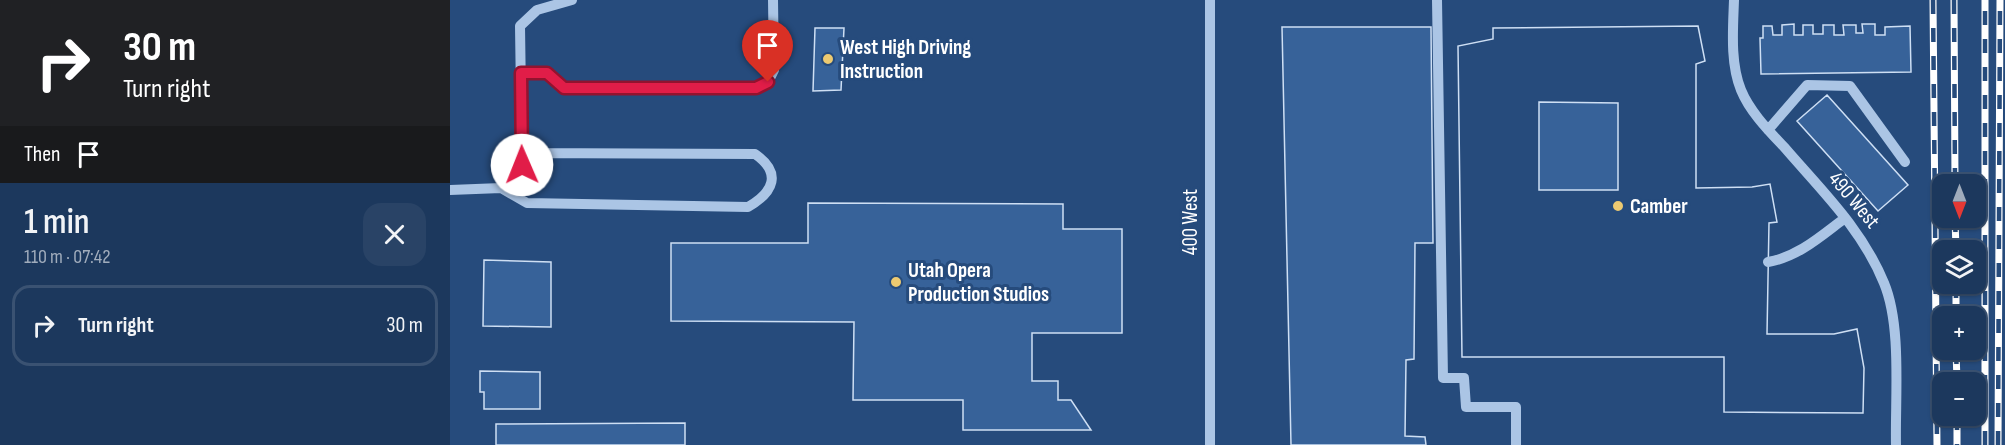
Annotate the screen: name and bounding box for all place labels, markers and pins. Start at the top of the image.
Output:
pin [742,20,793,82]
place label: West High Driving Instruction [840,35,971,84]
marker: West High Driving Instruction [821,52,835,66]
place label: Camber [1630,194,1688,219]
marker: Camber [1611,199,1625,213]
place label: Utah Opera Production Studios [908,258,1049,307]
marker: Utah Opera Production Studios [889,275,903,289]

